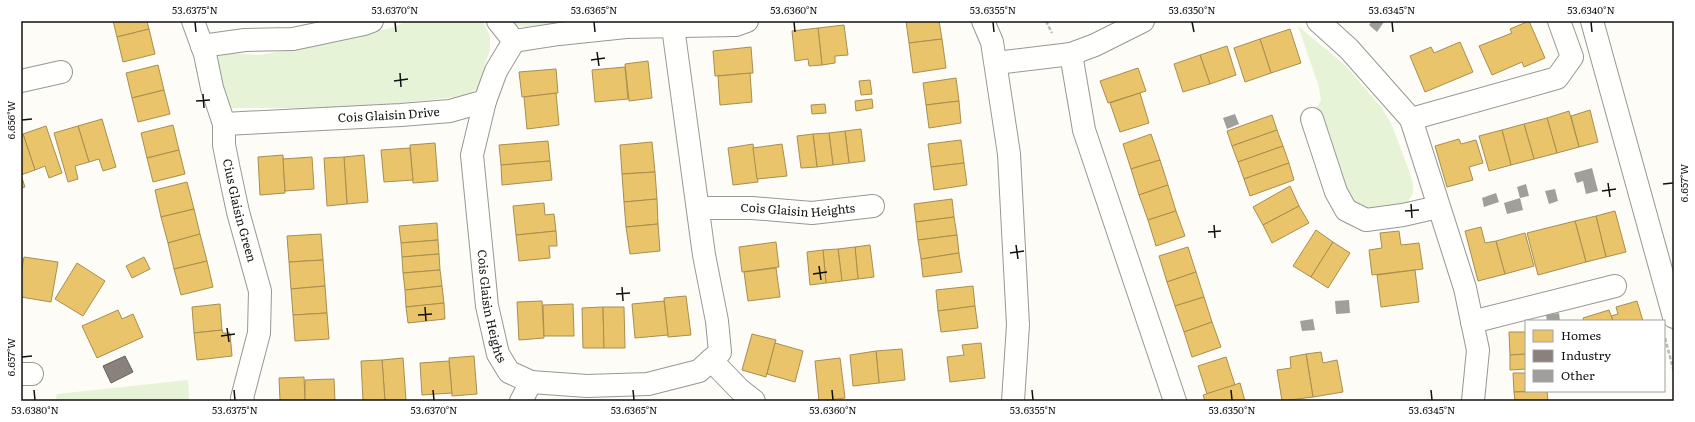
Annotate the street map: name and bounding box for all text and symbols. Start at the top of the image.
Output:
text: 53.6375°N [172,2,218,17]
text: 53.6370°N [372,2,418,17]
text: 53.6365°N [571,2,617,17]
text: 53.6360°N [770,2,818,17]
text: 53.6355°N [970,2,1016,17]
text: 53.6350°N [1168,2,1216,17]
text: 53.6345°N [1369,2,1415,17]
text: 53.6340°N [1567,2,1615,17]
text: 6.656°W [3,101,18,139]
street label: Cois Glaisin Drive [337,102,440,126]
street label: Cius Glaisin Green [219,157,262,264]
text: 6.657°W [1676,164,1691,202]
street label: Cois Glaisin Heights [741,198,856,221]
street label: Cois Glaisin Heights [473,249,512,366]
legend [1525,320,1665,392]
text: Homes [1561,326,1601,344]
text: 6.657°W [3,338,18,376]
text: Industry [1561,346,1611,364]
text: Other [1561,366,1595,384]
text: 53.6380°N [11,402,59,417]
text: 53.6375°N [212,402,258,417]
text: 53.6370°N [411,402,457,417]
text: 53.6365°N [611,402,657,417]
text: 53.6360°N [809,402,857,417]
text: 53.6355°N [1010,402,1056,417]
text: 53.6350°N [1208,402,1256,417]
text: 53.6345°N [1409,402,1455,417]

